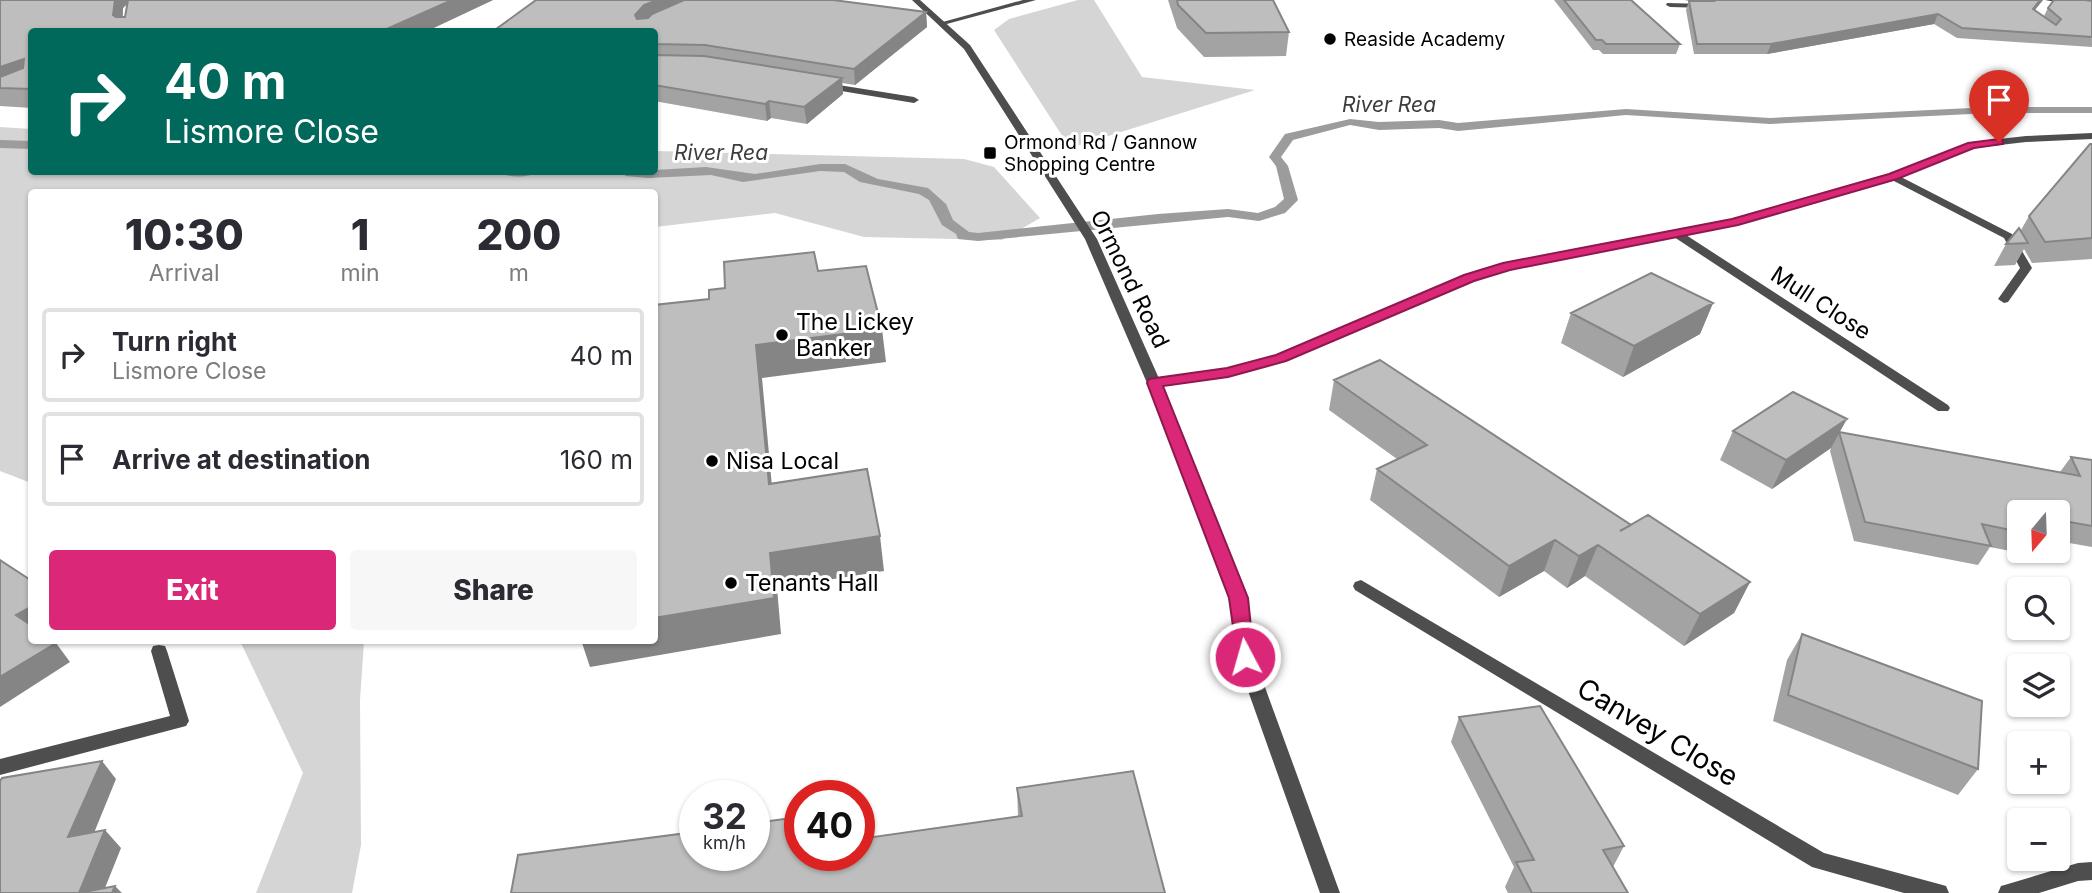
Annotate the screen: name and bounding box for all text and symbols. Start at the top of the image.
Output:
place label: Reaside Academy [1344,28,1505,51]
marker: Reaside Academy [1322,31,1338,47]
text: 40 m [164,52,287,111]
icon: right [49,56,140,147]
pin [1969,70,2029,142]
icon: arrive [1980,81,2018,119]
water label: River Rea [1342,92,1436,117]
text: Lismore Close [164,112,379,151]
place label: Ormond Rd / Gannow Shopping Centre [1004,131,1197,176]
water label: River Rea [674,140,768,165]
marker: Ormond Rd / Gannow Shopping Centre [982,145,998,161]
street label: Ormond Road [1085,205,1175,353]
text: 10:30 [125,209,244,260]
text: 1 [351,209,369,260]
text: 200 [476,209,561,260]
text: Arrival [149,259,220,287]
text: min [340,259,380,287]
text: m [509,259,529,287]
street label: Mull Close [1766,260,1876,346]
place label: The Lickey Banker [796,308,914,362]
text: Turn right [112,326,237,357]
marker: The Lickey Banker [774,327,790,343]
icon: right [53,336,91,374]
text: 40 m [570,340,633,371]
text: Lismore Close [112,357,267,385]
icon: arrive [53,440,91,478]
text: Arrive at destination [112,444,371,475]
text: 160 m [560,444,633,475]
place label: Nisa Local [726,447,839,475]
marker: Nisa Local [704,453,720,469]
north arrow [2007,500,2070,564]
map controls [2007,500,2070,871]
button: Exit [49,550,336,630]
button: Share [350,550,637,630]
place label: Tenants Hall [745,569,879,597]
marker: Tenants Hall [723,575,739,591]
button: search [2007,577,2070,640]
position arrow [1208,620,1282,694]
button: layers [2007,654,2070,717]
street label: Canvey Close [1571,671,1745,793]
button: + [2007,731,2070,794]
speed limit sign: 40 [784,780,875,871]
text: 32 [702,795,747,837]
button: − [2007,808,2070,871]
text: km/h [703,832,746,853]

